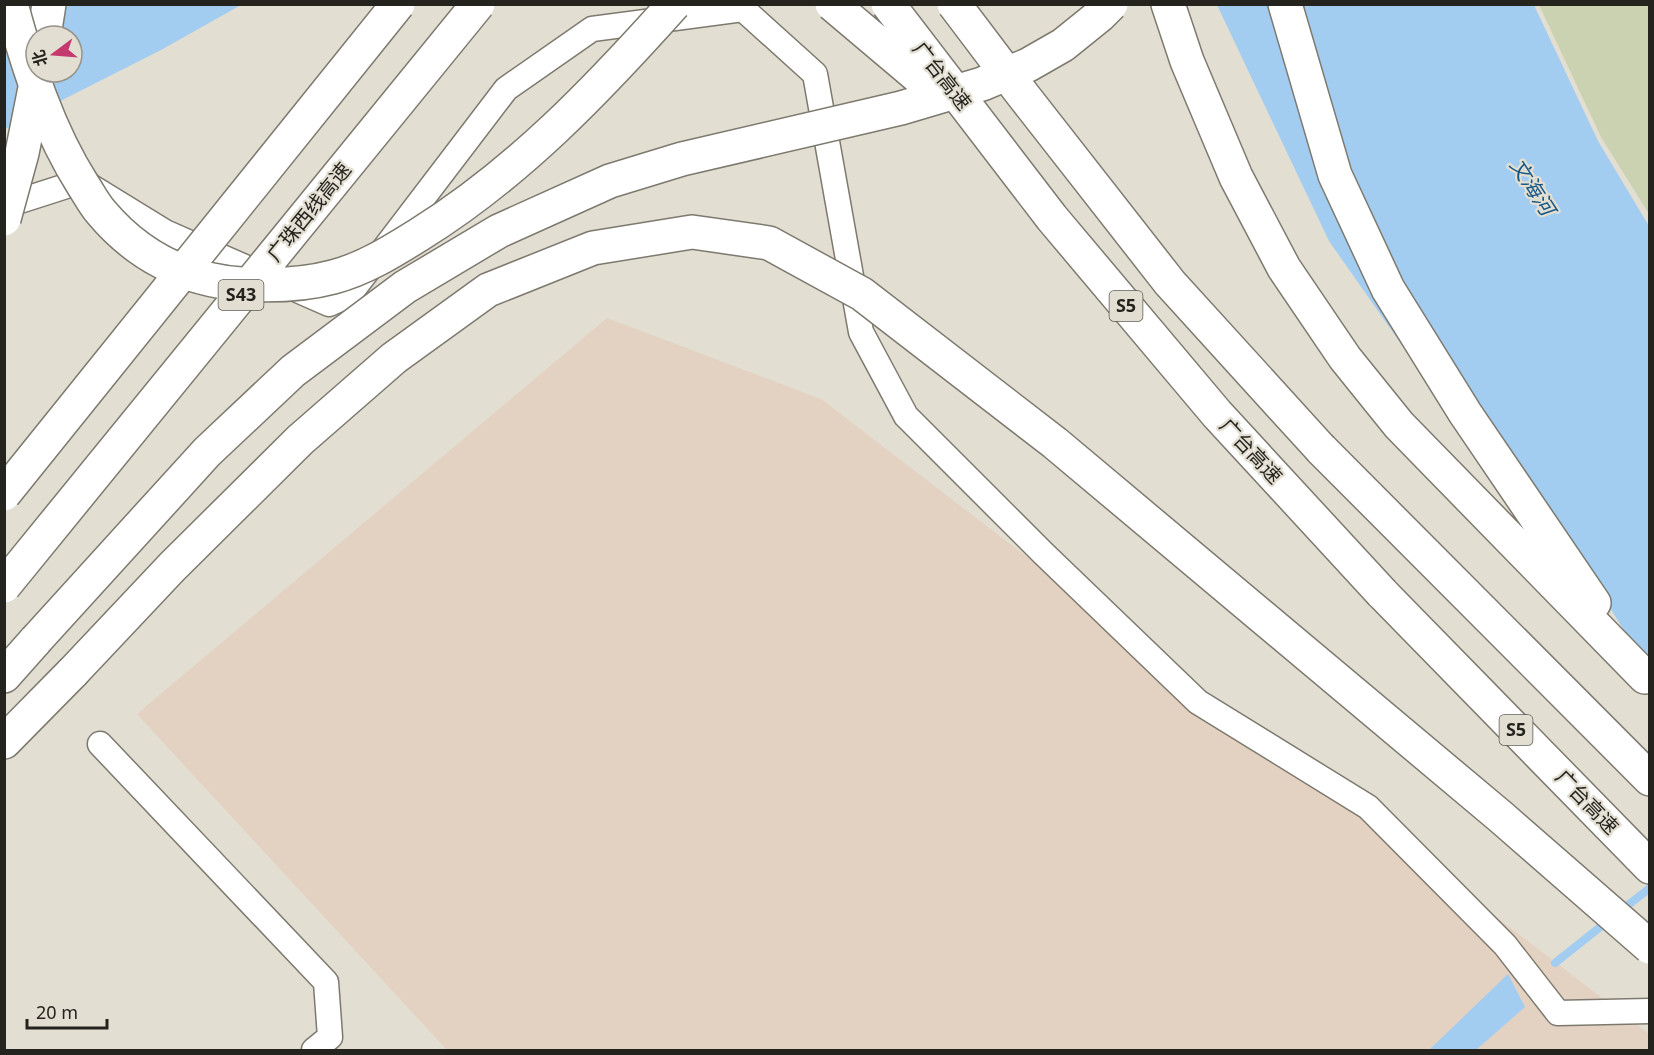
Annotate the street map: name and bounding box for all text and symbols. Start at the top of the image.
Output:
north arrow [24,24,84,84]
street label: 广台高速 [907,36,978,116]
text: 北 [27,47,52,69]
water label: 文海河 [1504,152,1564,224]
street label: 广珠西线高速 [260,157,357,267]
road number: S43 [218,280,264,310]
road number: S5 [1110,291,1142,321]
street label: 广台高速 [1214,412,1289,489]
road number: S5 [1500,715,1532,745]
street label: 广台高速 [1550,764,1625,840]
scale bar [27,992,106,1030]
text: 20 m [36,1000,78,1024]

